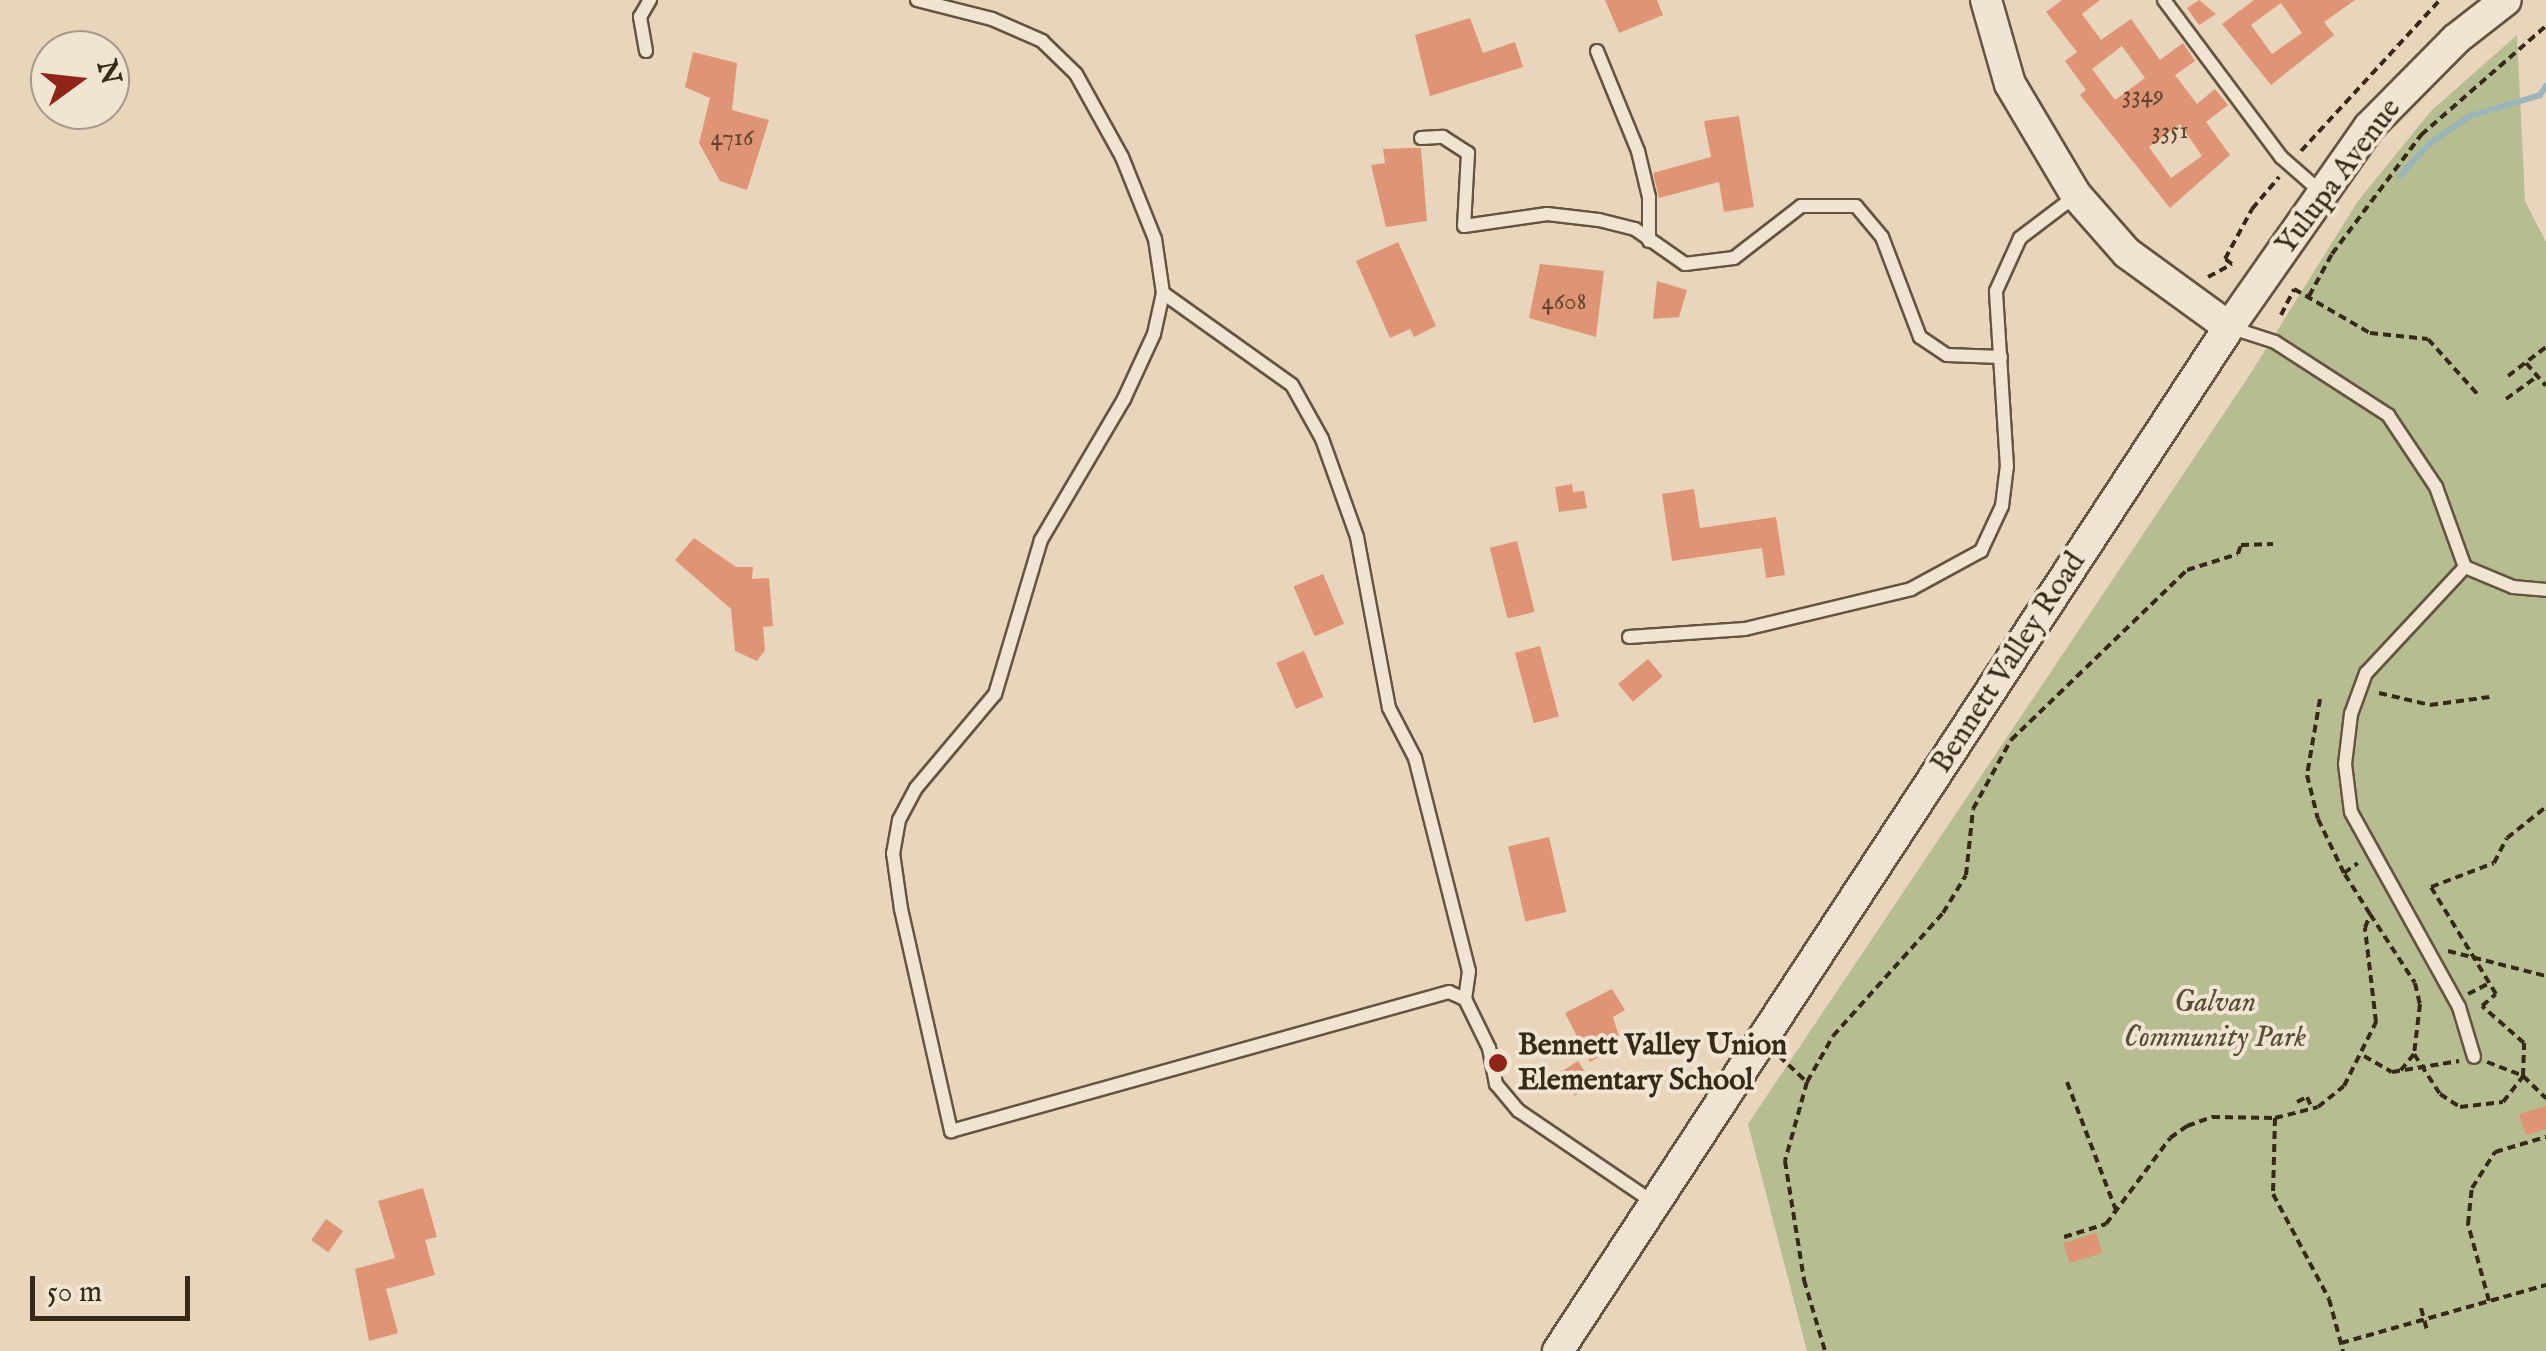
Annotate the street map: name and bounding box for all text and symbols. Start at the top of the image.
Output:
north arrow [30,30,130,130]
text: N [87,56,128,89]
house number: 3349 [2122,80,2164,110]
street label: Yulupa Avenue [2269,92,2409,262]
house number: 3351 [2151,116,2189,146]
house number: 4716 [710,123,754,153]
house number: 4608 [1542,287,1586,317]
street label: Bennett Valley Road [1924,546,2094,780]
park label: Galvan Community Park [2124,985,2306,1056]
place label: Bennett Valley Union Elementary School [1518,1028,1787,1098]
marker: Bennett Valley Union Elementary School [1487,1052,1509,1074]
scale bar [35,1256,195,1318]
text: 50 m [47,1274,102,1312]

